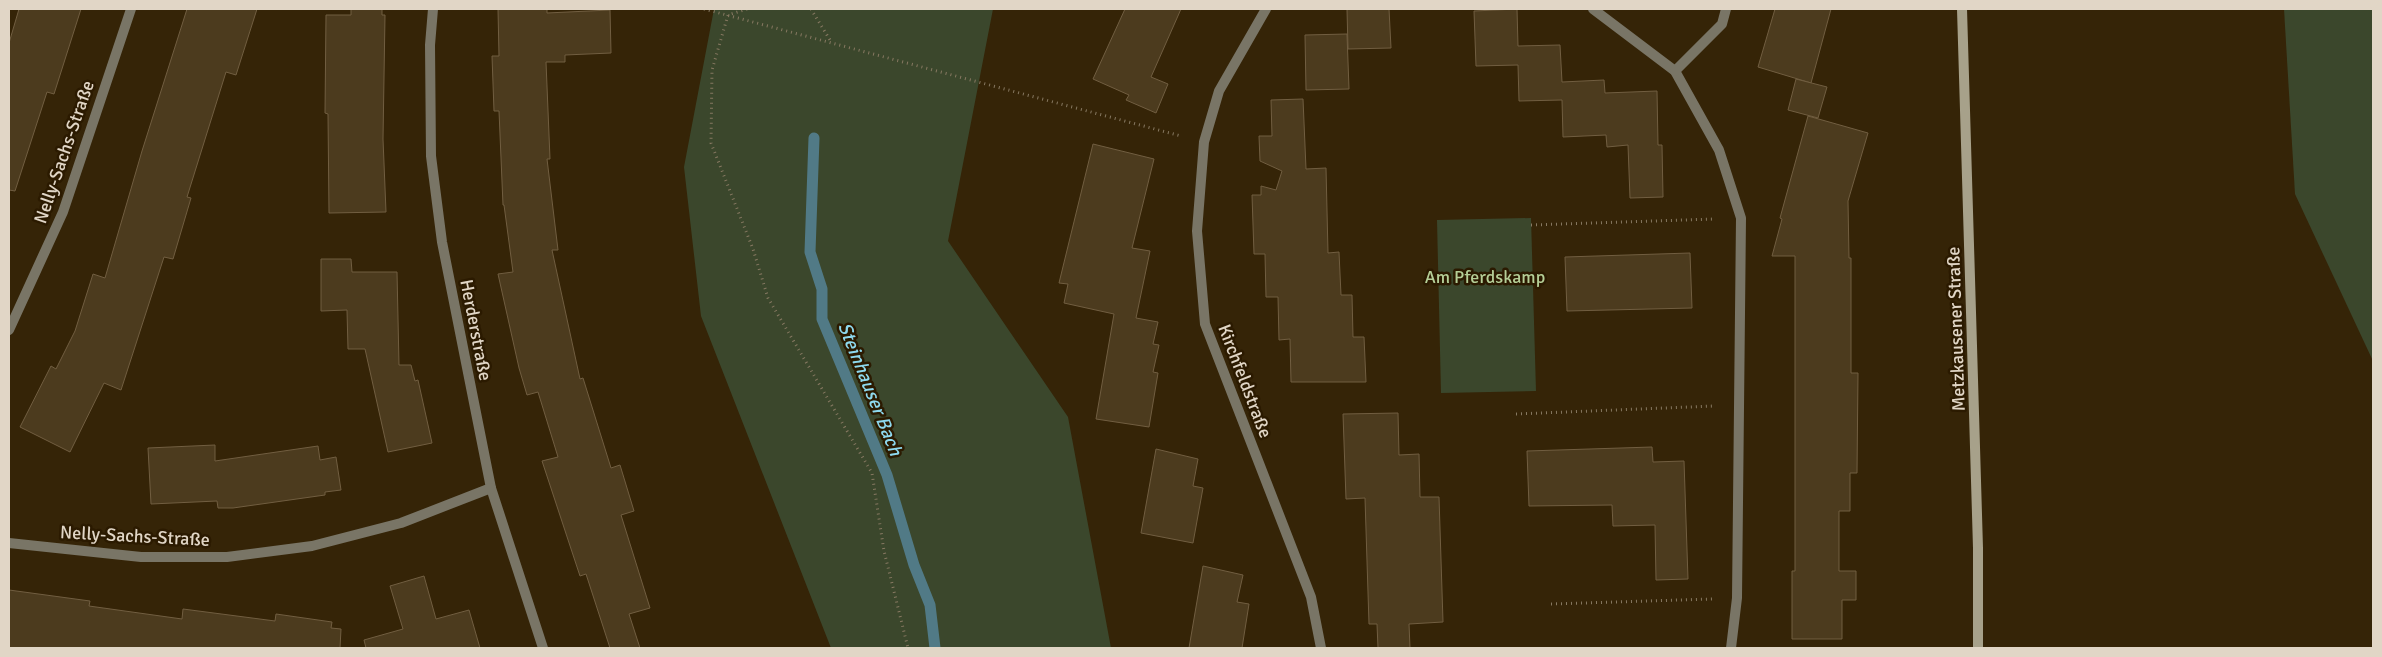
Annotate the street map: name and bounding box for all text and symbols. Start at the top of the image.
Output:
street label: Nelly-Sachs-Straße [29,78,99,226]
street label: Metzkausener Straße [1942,246,1970,412]
park label: Am Pferdskamp [1425,266,1545,288]
street label: Herderstraße [455,277,497,383]
water label: Steinhauser Bach [832,319,908,460]
street label: Kirchfeldstraße [1213,321,1277,441]
street label: Nelly-Sachs-Straße [60,521,210,551]

